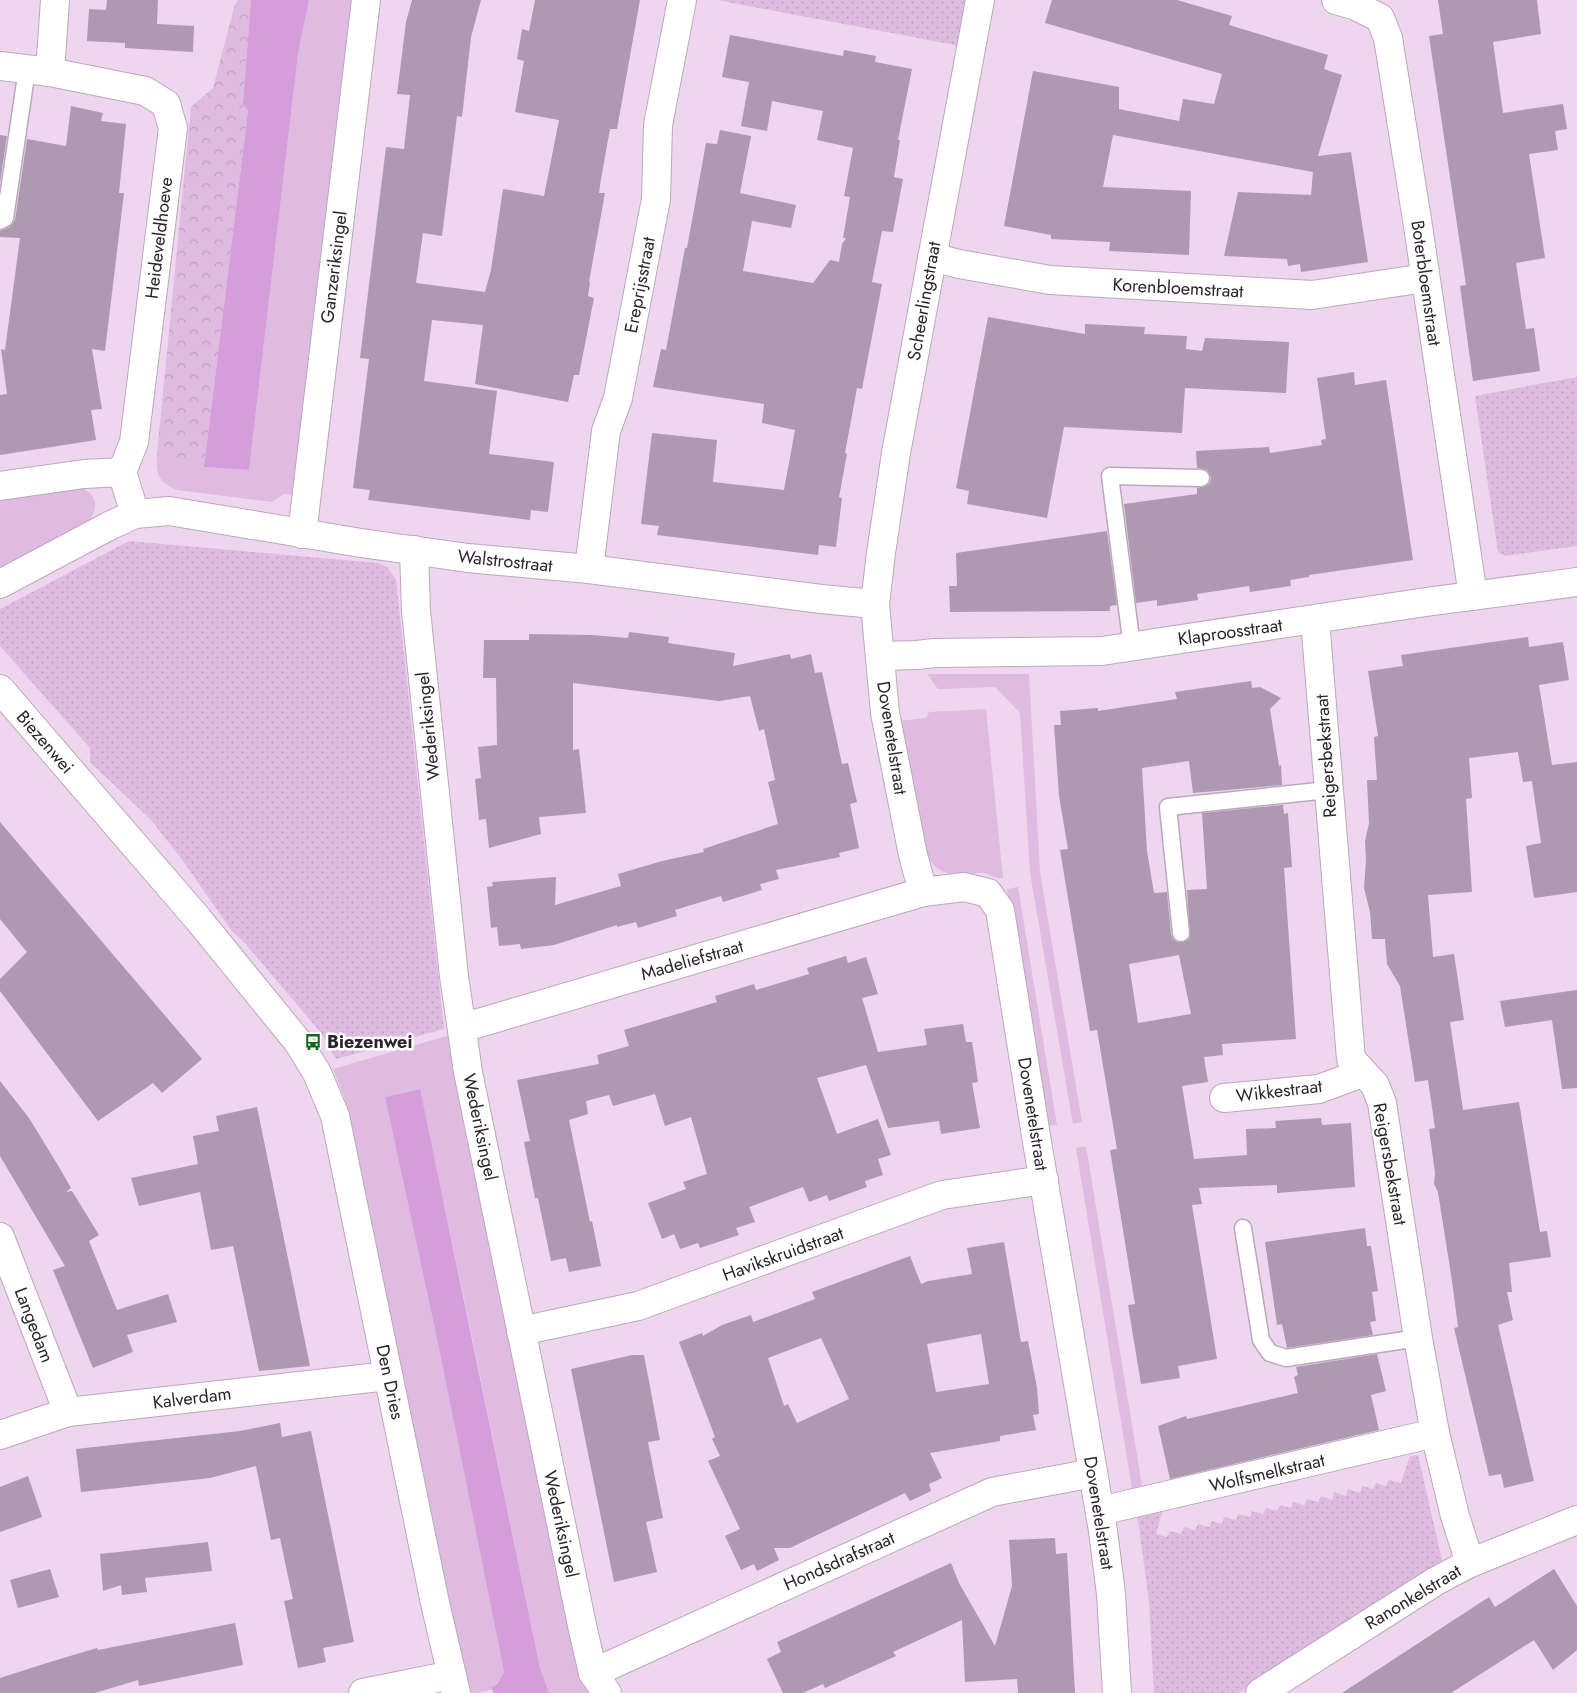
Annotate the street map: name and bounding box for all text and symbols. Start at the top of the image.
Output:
street label: Heideveldhoeve [139,176,179,300]
street label: Ganzeriksingel [314,209,354,325]
street label: Boterbloemstraat [1404,219,1448,348]
street label: Ereprijsstraat [618,234,662,335]
street label: Scheerlingstraat [901,239,947,363]
street label: Korenbloemstraat [1112,272,1245,304]
street label: Walstrostraat [456,543,555,579]
street label: Klaproosstraat [1176,612,1285,652]
street label: Wederiksingel [409,670,447,782]
street label: Dovenetelstraat [870,679,914,797]
street label: Reigersbekstraat [1309,693,1343,819]
street label: Biezenwei [10,705,80,779]
street label: Madeliefstraat [638,933,747,987]
place label: Biezenwei [327,1029,412,1055]
bus stop icon: Biezenwei [303,1032,323,1052]
street label: Dovenetelstraat [1011,1055,1055,1173]
street label: Wederiksingel [456,1071,504,1183]
street label: Wikkestraat [1234,1073,1324,1109]
street label: Reigersbekstraat [1366,1101,1414,1228]
street label: Havikskruidstraat [719,1220,848,1288]
street label: Langedam [8,1284,60,1366]
street label: Den Dries [369,1342,411,1422]
street label: Kalverdam [151,1380,233,1416]
street label: Wolfsmelkstraat [1207,1447,1328,1499]
street label: Dovenetelstraat [1077,1454,1121,1572]
street label: Wederiksingel [537,1468,585,1580]
street label: Hondsdrafstraat [779,1525,899,1597]
street label: Ranonkelstraat [1360,1558,1467,1636]

